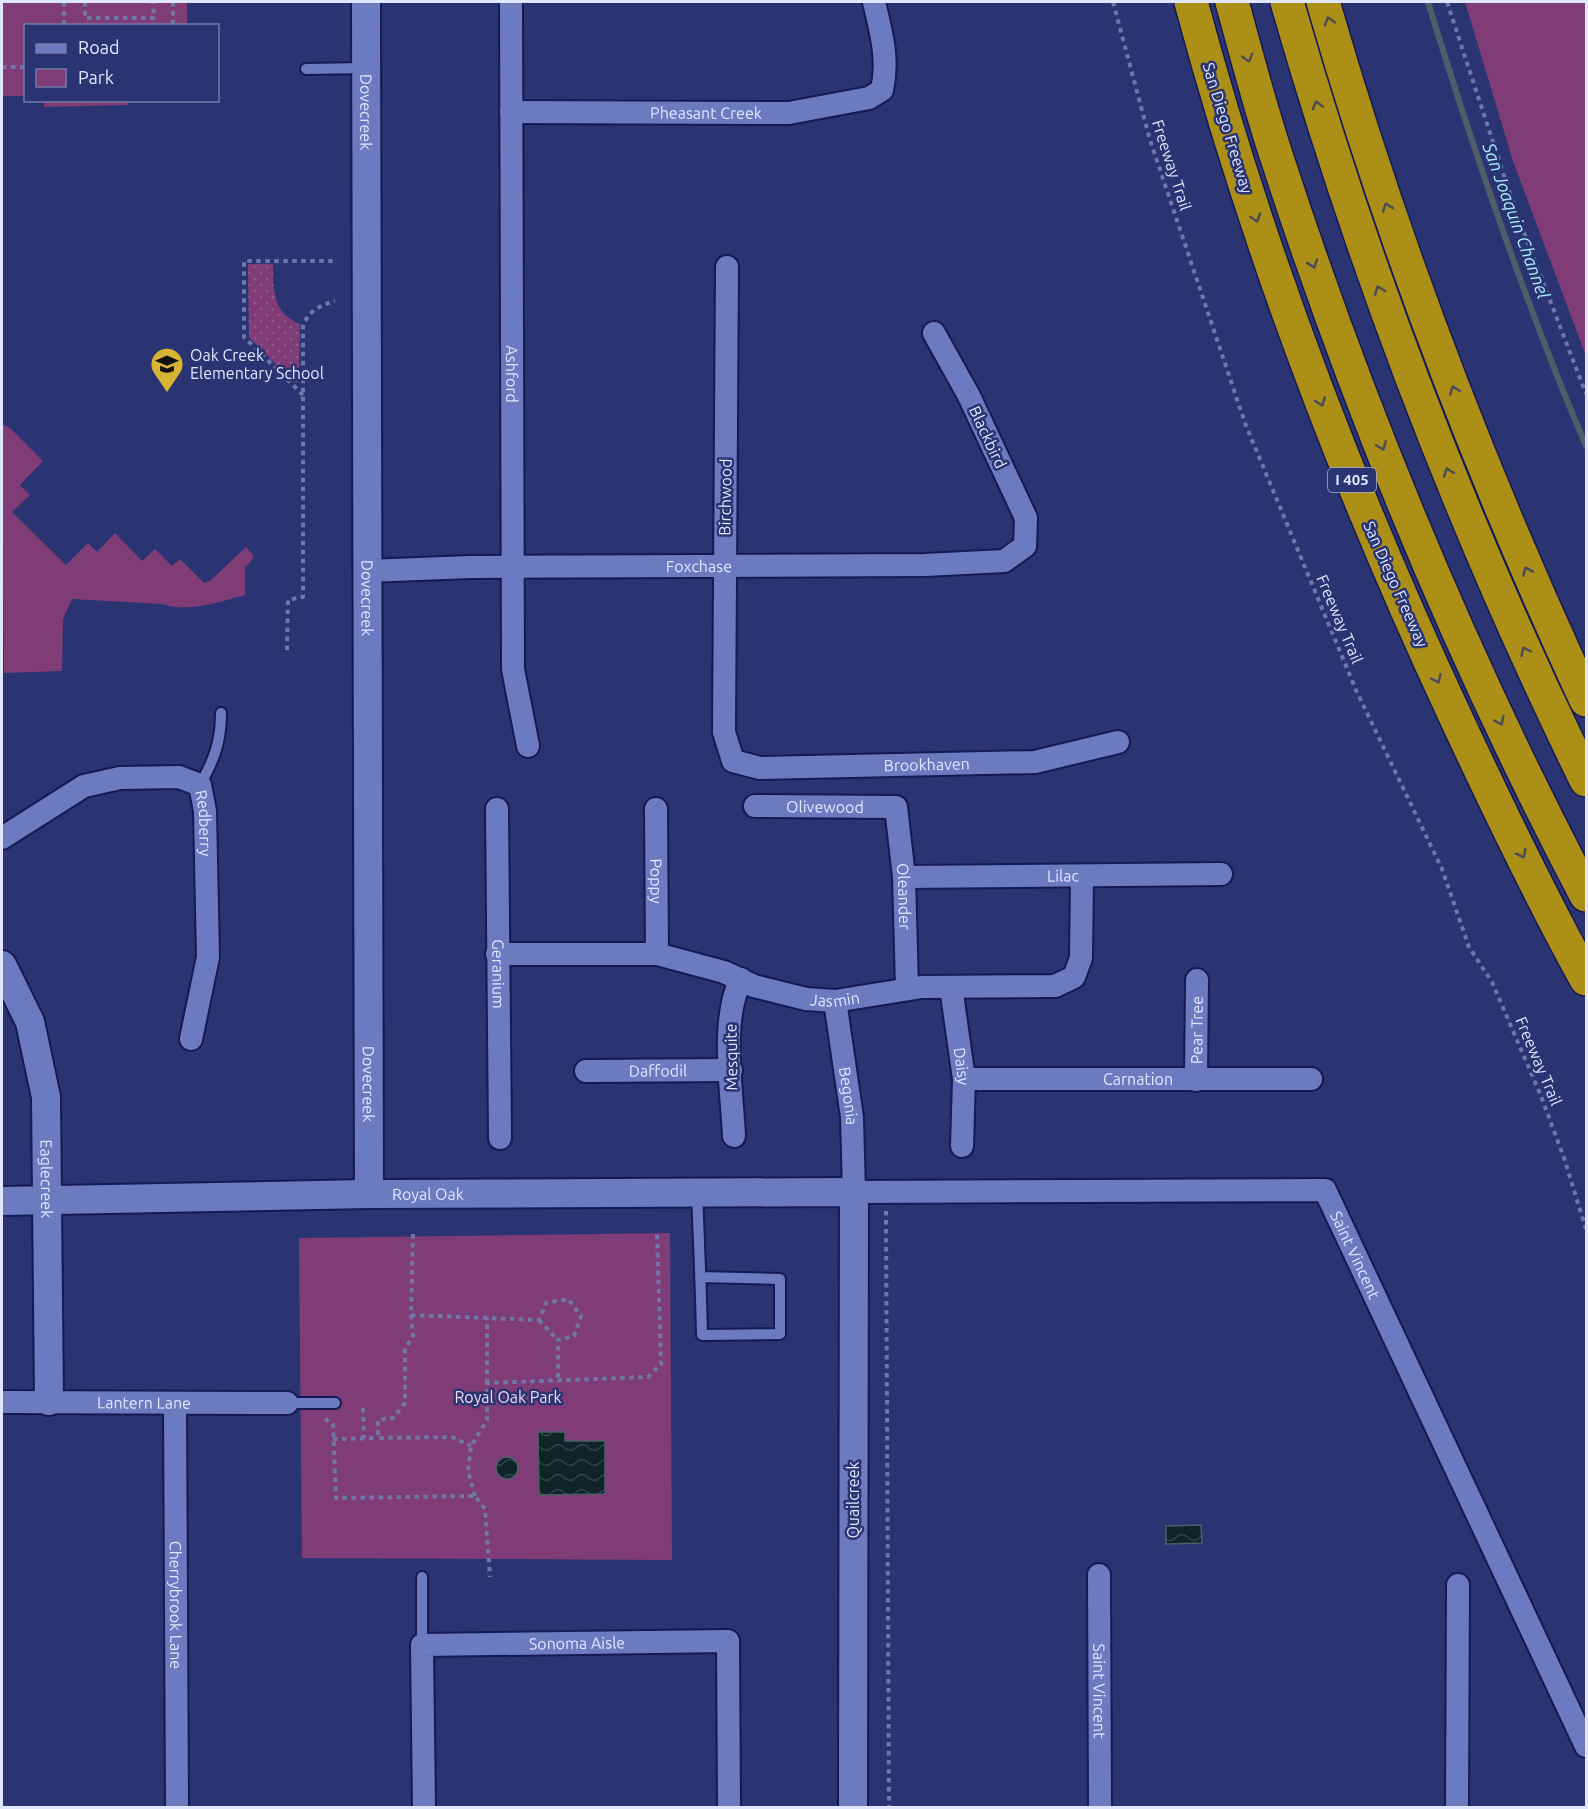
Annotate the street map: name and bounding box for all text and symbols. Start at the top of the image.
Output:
one-way arrow [1324,16,1336,26]
legend [24,24,219,102]
text: Road [78,37,120,57]
one-way arrow [1241,52,1253,63]
street label: San Diego Freeway [1200,60,1257,196]
text: Park [78,67,114,87]
street label: Dovecreek [357,74,375,150]
one-way arrow [1311,100,1324,110]
street label: Pheasant Creek [650,104,762,122]
street label: Freeway Trail [1149,117,1195,213]
water label: San Joaquin Channel [1479,139,1554,301]
one-way arrow [1381,202,1394,213]
one-way arrow [1249,212,1261,223]
one-way arrow [1305,258,1318,269]
one-way arrow [1373,285,1386,296]
street label: Ashford [503,345,521,403]
school or university icon: Oak Creek Elementary School [149,346,185,393]
place label: Oak Creek Elementary School [190,346,324,382]
one-way arrow [1448,385,1461,396]
one-way arrow [1314,396,1326,407]
street label: Blackbird [966,403,1010,471]
one-way arrow [1375,440,1387,451]
street label: Birchwood [715,458,735,536]
one-way arrow [1443,467,1455,478]
road number: I 405 [1328,468,1376,492]
street label: San Diego Freeway [1360,518,1432,650]
street label: Foxchase [666,557,732,575]
street label: Dovecreek [358,560,377,636]
one-way arrow [1522,566,1534,577]
street label: Freeway Trail [1313,572,1367,666]
one-way arrow [1520,647,1532,658]
one-way arrow [1430,672,1442,683]
one-way arrow [1493,715,1505,726]
street label: Brookhaven [883,754,970,774]
street label: Redberry [192,788,215,857]
street label: Olivewood [786,797,864,816]
one-way arrow [1514,848,1526,859]
street label: Poppy [647,858,666,904]
street label: Oleander [893,862,914,930]
street label: Lilac [1047,866,1080,885]
street label: Geranium [489,939,508,1009]
street label: Jasmin [809,988,861,1010]
street label: Pear Tree [1187,996,1206,1064]
street label: Freeway Trail [1512,1014,1566,1108]
street label: Mesquite [721,1023,741,1091]
street label: Dovecreek [360,1046,378,1122]
street label: Daisy [951,1046,973,1086]
street label: Daffodil [629,1061,687,1080]
street label: Begonia [836,1066,861,1125]
street label: Carnation [1103,1070,1173,1088]
street label: Eaglecreek [37,1139,56,1218]
street label: Royal Oak [392,1185,464,1203]
street label: Saint Vincent [1327,1208,1384,1302]
park label: Royal Oak Park [454,1388,562,1406]
street label: Lantern Lane [97,1393,191,1412]
street label: Quailcreek [844,1461,862,1539]
street label: Cherrybrook Lane [167,1541,185,1669]
street label: Sonoma Aisle [529,1633,625,1653]
street label: Saint Vincent [1090,1643,1109,1739]

